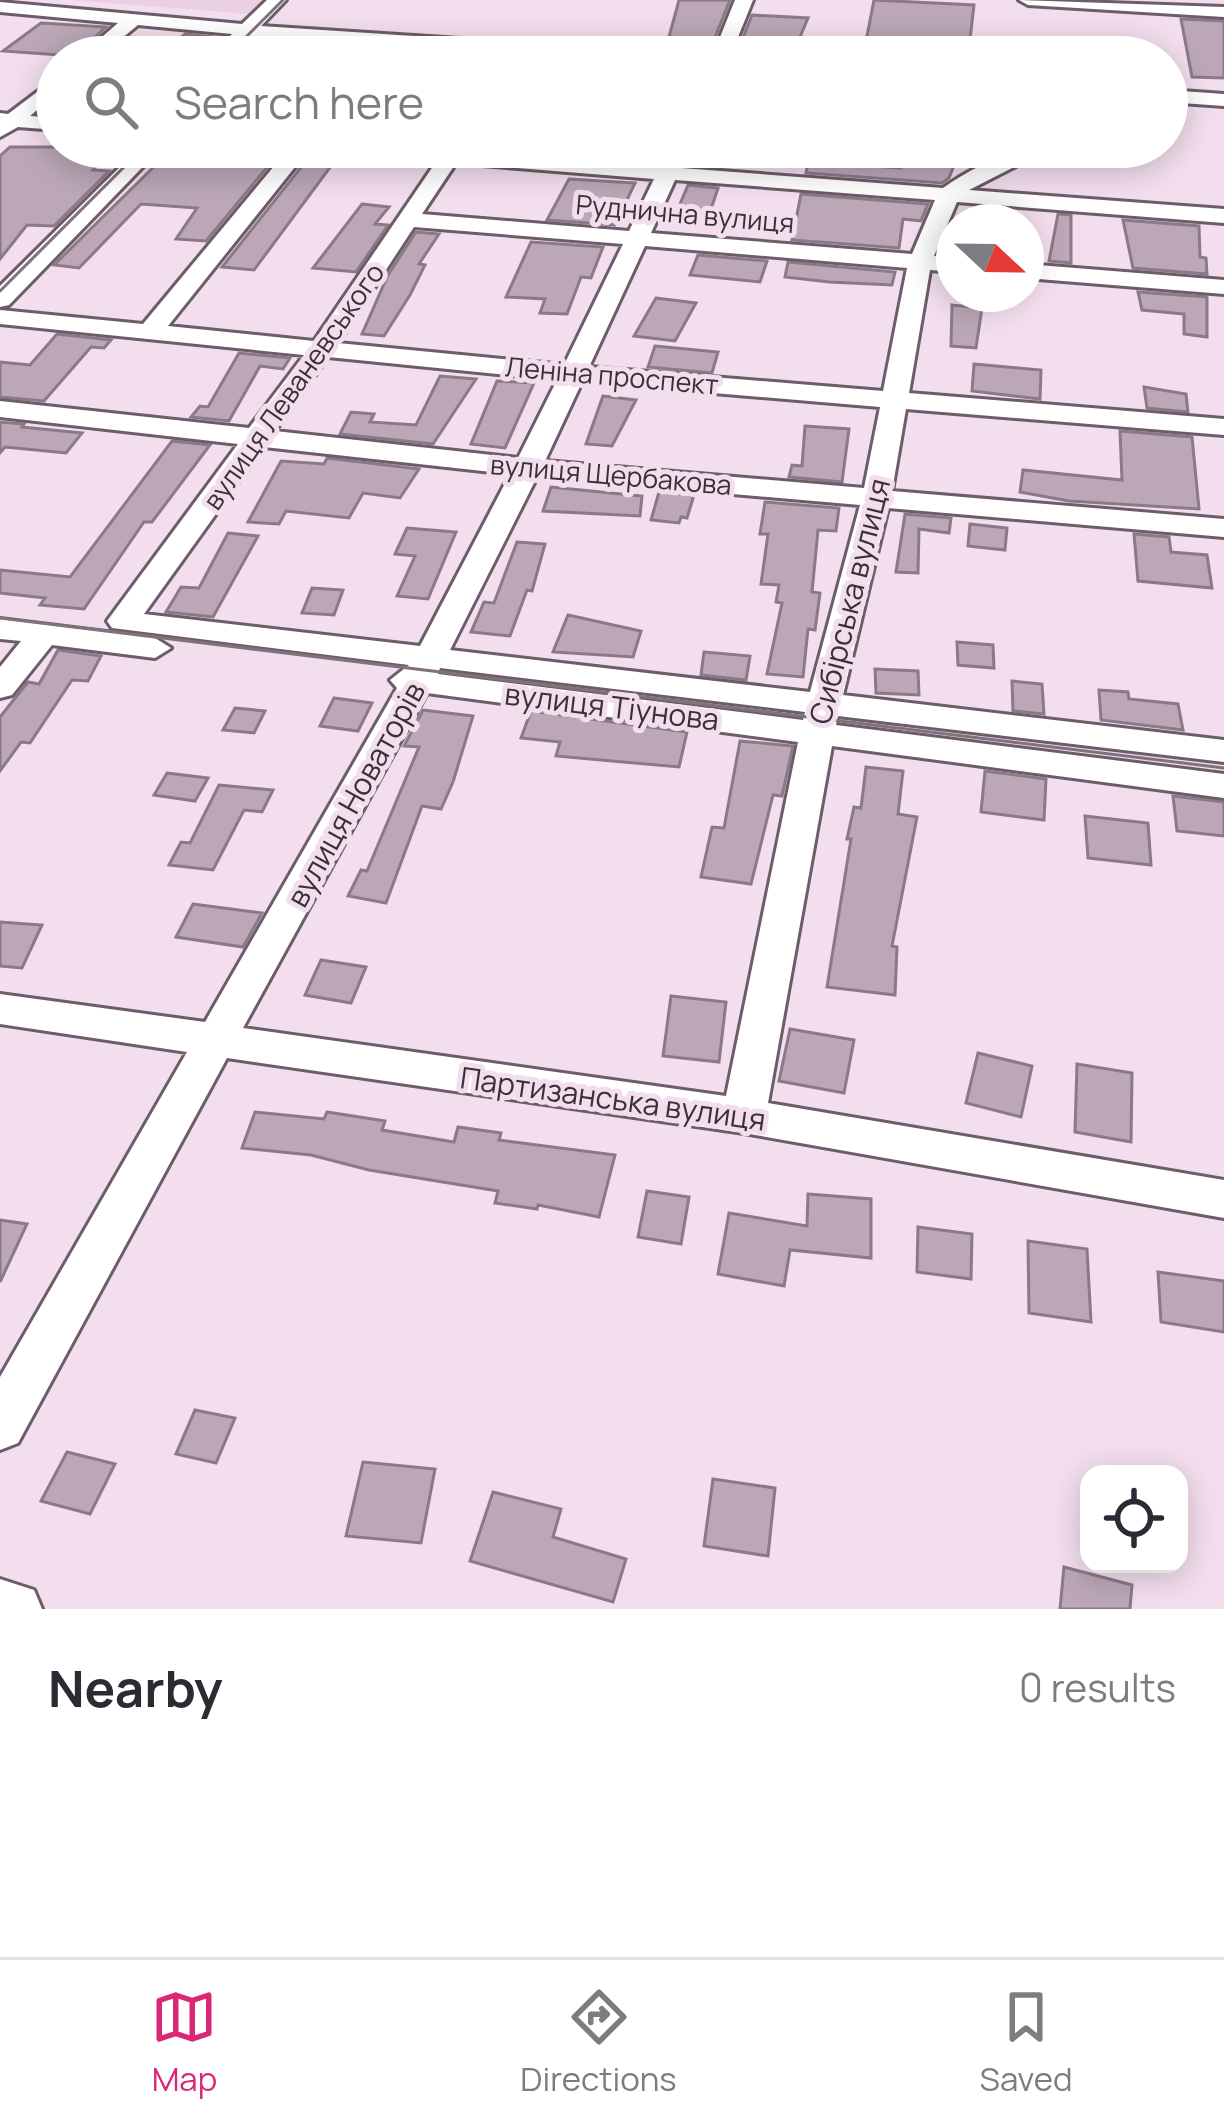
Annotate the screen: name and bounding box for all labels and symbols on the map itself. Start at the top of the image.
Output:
street label: Руднична вулиця [574,185,796,241]
north arrow [936,204,1044,312]
street label: вулиця Леваневського [194,255,392,517]
street label: Леніна проспект [504,347,720,403]
street label: вулиця Щербакова [489,445,733,503]
street label: Сибірська вулиця [799,474,899,728]
street label: вулиця Тіунова [502,673,722,739]
street label: вулиця Новаторів [276,674,434,914]
street label: Партизанська вулиця [458,1056,768,1140]

